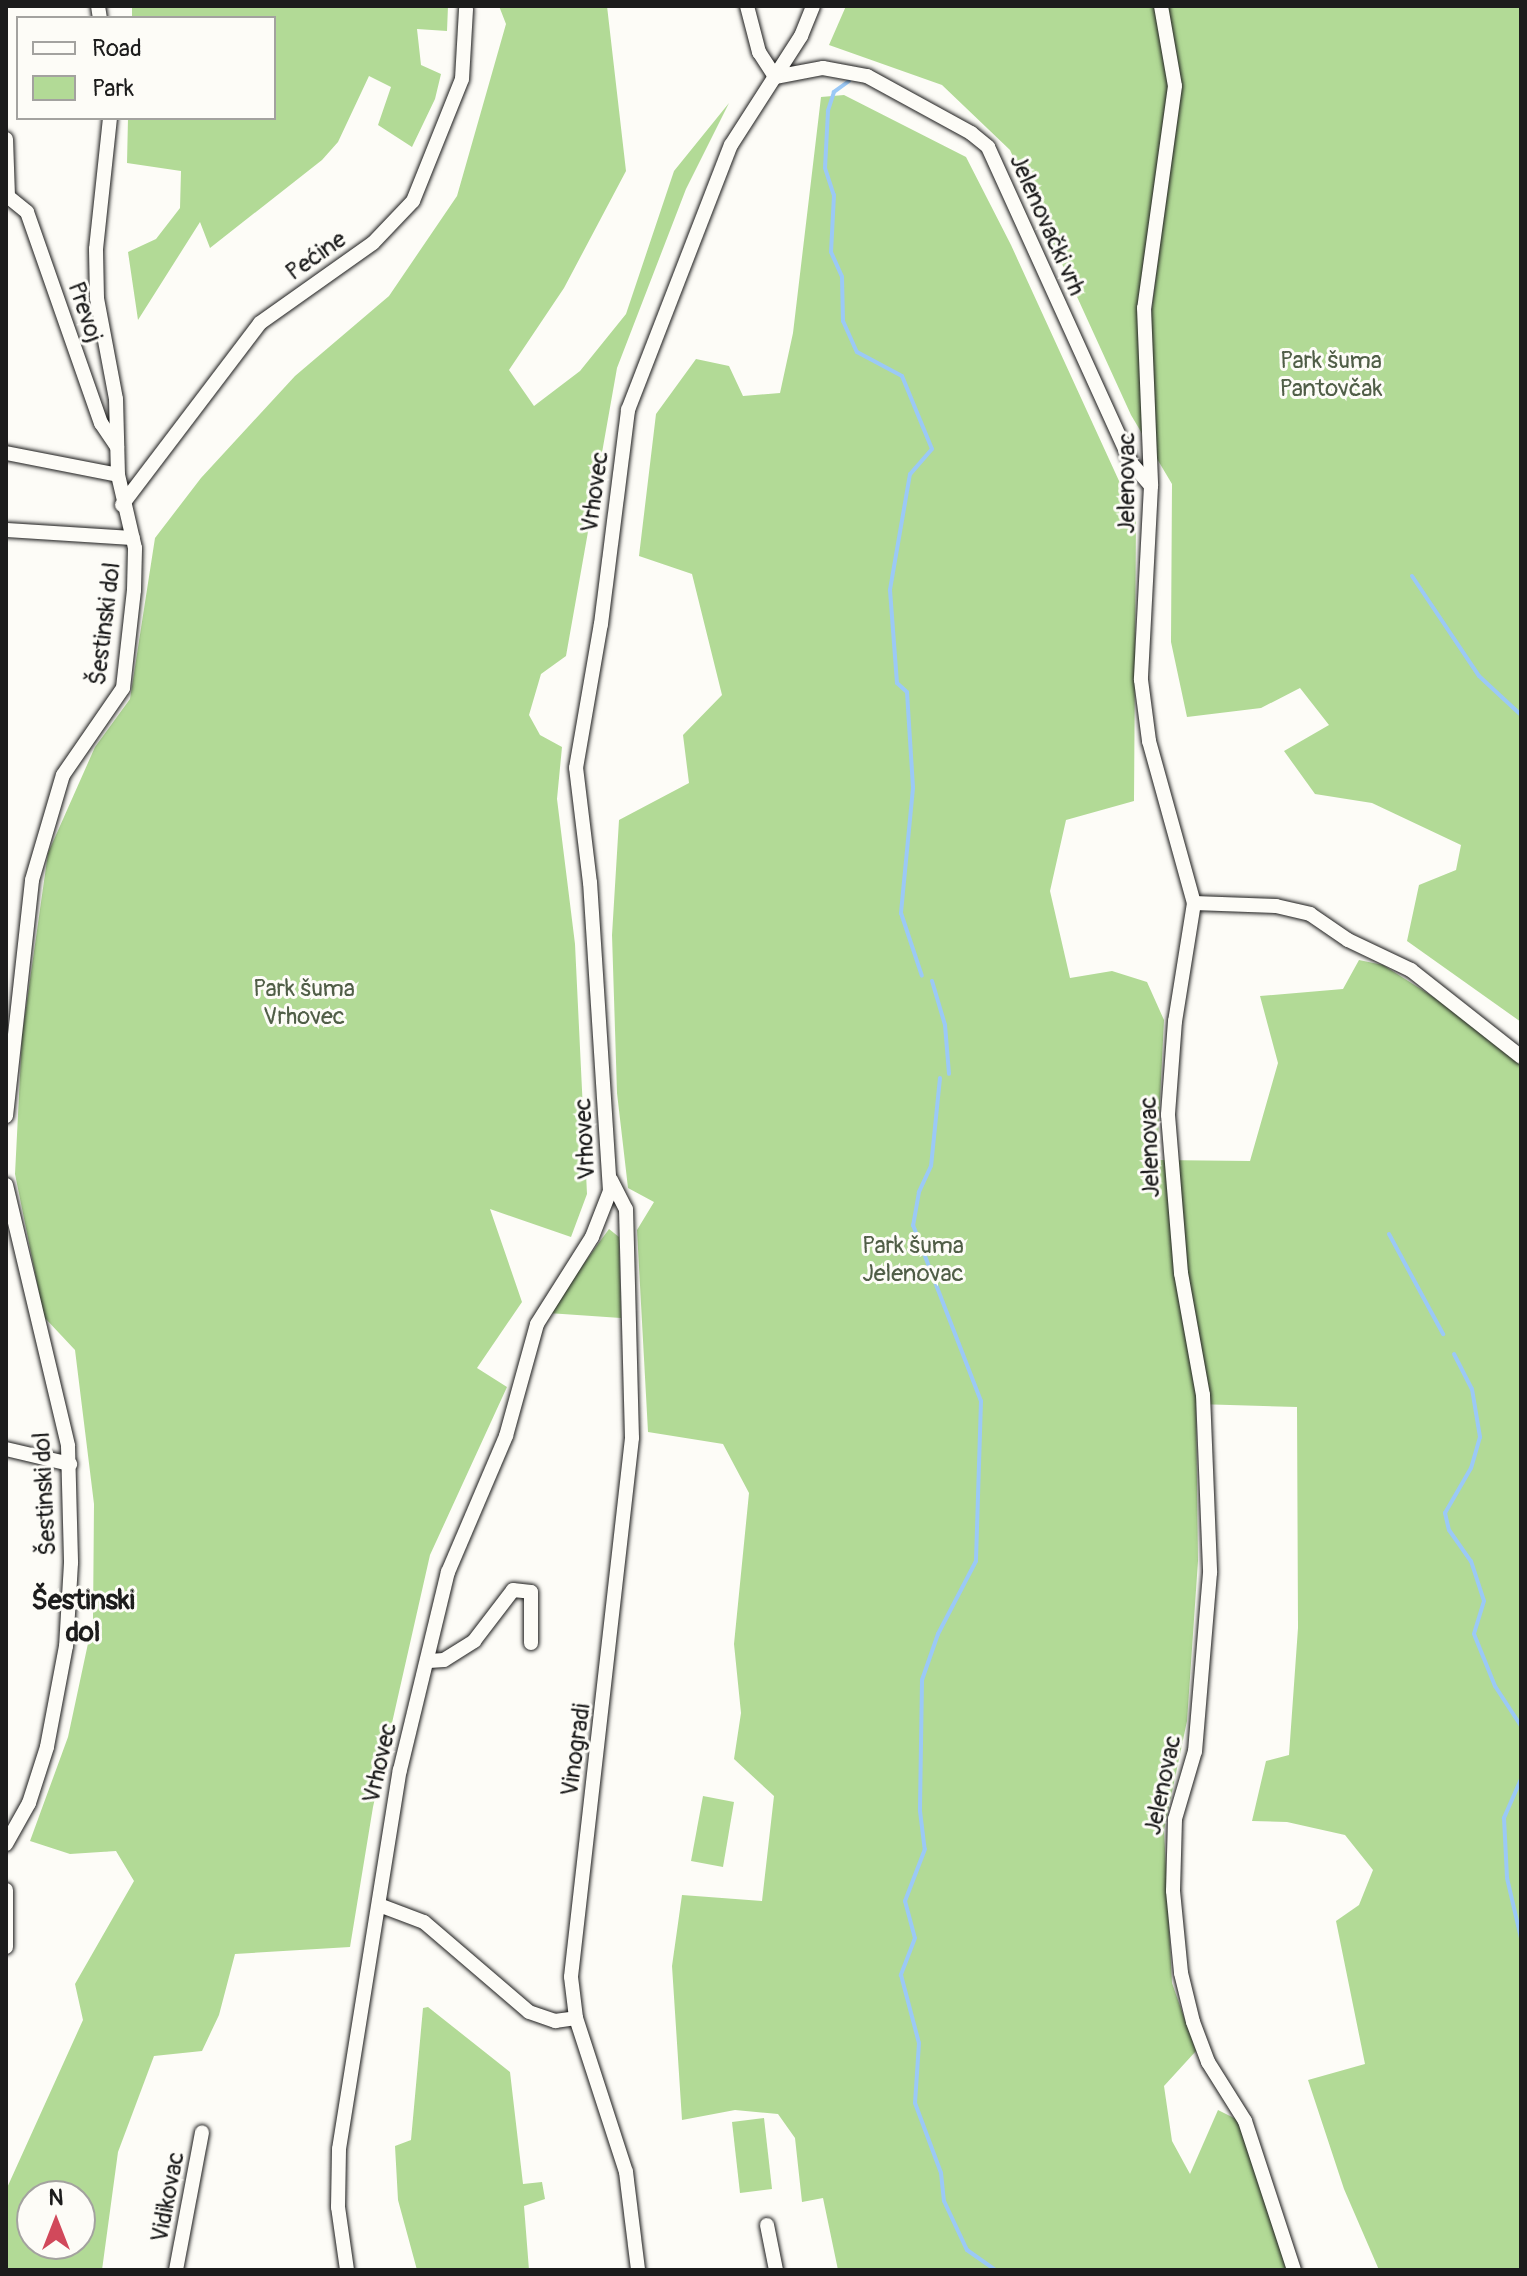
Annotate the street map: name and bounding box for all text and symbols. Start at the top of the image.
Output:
legend [16,16,276,120]
text: Road [92,34,142,63]
text: Park [92,74,134,103]
street label: Jelenovački vrh [1003,150,1091,300]
street label: Pećine [280,225,352,287]
street label: Prevoj [61,278,109,346]
park label: Park šuma Pantovčak [1279,347,1383,403]
street label: Jelenovac [1113,432,1141,534]
street label: Vrhovec [575,449,615,535]
street label: Šestinski dol [83,561,127,687]
park label: Park šuma Vrhovec [253,975,355,1031]
street label: Jelenovac [1134,1096,1166,1198]
street label: Vrhovec [568,1097,602,1181]
park label: Park šuma Jelenovac [862,1232,964,1288]
street label: Šestinski dol [27,1432,63,1556]
district label: Šestinski dol [31,1584,135,1650]
street label: Vinogradi [555,1702,597,1798]
street label: Vrhovec [357,1720,403,1806]
street label: Jelenovac [1138,1732,1188,1838]
street label: Vidikovac [145,2149,191,2245]
north arrow [16,2180,96,2260]
text: N [49,2184,63,2212]

